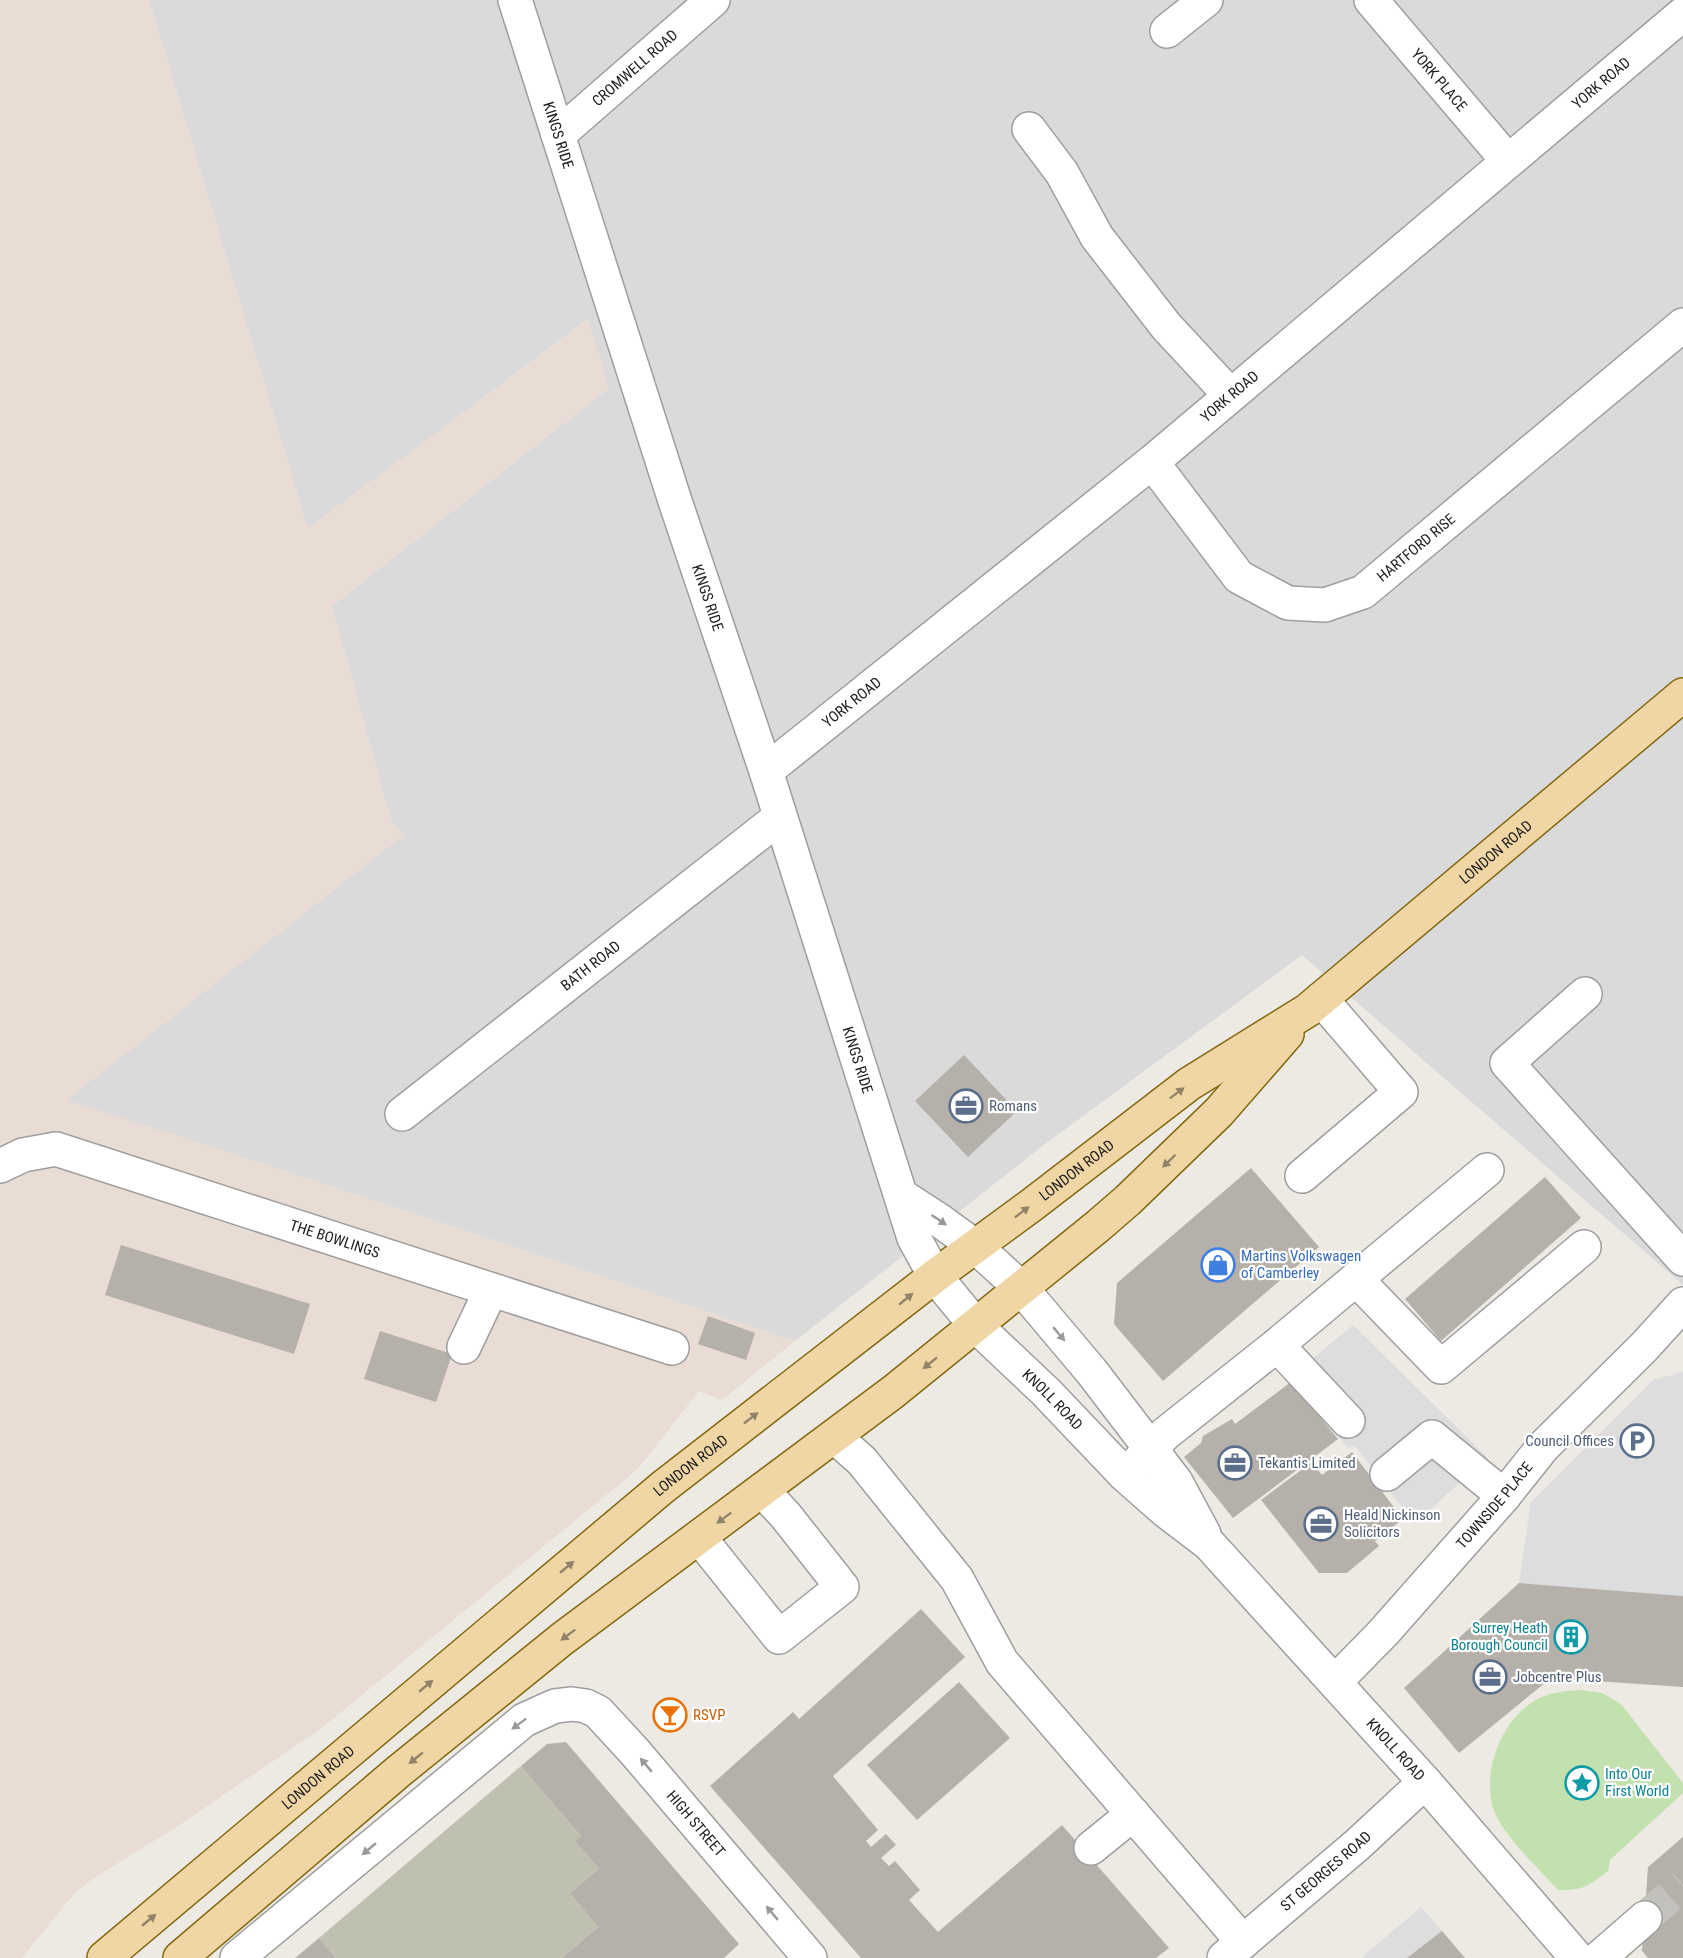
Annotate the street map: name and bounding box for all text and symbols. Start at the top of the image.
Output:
street label: CROMWELL ROAD [588,26,681,110]
street label: YORK PLACE [1407,45,1471,115]
street label: YORK ROAD [1568,54,1634,113]
street label: KINGS RIDE [539,100,577,171]
street label: YORK ROAD [1197,367,1262,426]
street label: HARTFORD RISE [1373,510,1459,586]
street label: KINGS RIDE [688,562,727,633]
street label: YORK ROAD [819,673,885,731]
street label: LONDON ROAD [1456,817,1536,888]
street label: BATH ROAD [557,937,624,995]
street label: KINGS RIDE [839,1024,877,1096]
one-way arrow [1169,1087,1185,1099]
office icon: Romans [948,1088,984,1124]
place label: Romans [989,1097,1037,1115]
street label: LONDON ROAD [1036,1136,1118,1205]
one-way arrow [1162,1154,1176,1168]
one-way arrow [1014,1206,1030,1218]
one-way arrow [931,1214,947,1226]
street label: THE BOWLINGS [287,1216,382,1262]
shop icon: Martins Volkswagen of Camberley [1200,1247,1236,1283]
place label: Martins Volkswagen of Camberley [1241,1247,1361,1282]
one-way arrow [898,1293,914,1306]
one-way arrow [1052,1326,1065,1341]
one-way arrow [922,1356,938,1369]
street label: KNOLL ROAD [1019,1365,1086,1434]
one-way arrow [744,1412,759,1424]
parking icon: Council Offices [1619,1423,1655,1459]
street label: LONDON ROAD [650,1431,732,1500]
place label: Council Offices [1525,1432,1614,1450]
office icon: Tekantis Limited [1217,1445,1253,1481]
place label: Tekantis Limited [1258,1454,1356,1472]
street label: TOWNSIDE PLACE [1452,1458,1537,1553]
office icon: Heald Nickinson Solicitors [1303,1506,1339,1542]
place label: Heald Nickinson Solicitors [1344,1506,1441,1541]
one-way arrow [717,1512,733,1524]
one-way arrow [559,1561,574,1574]
place label: Surrey Heath Borough Council [1451,1619,1548,1654]
building icon: Surrey Heath Borough Council [1553,1619,1589,1655]
one-way arrow [561,1629,577,1641]
office icon: Jobcentre Plus [1472,1659,1508,1695]
place label: Jobcentre Plus [1513,1668,1602,1686]
one-way arrow [418,1680,433,1693]
bar icon: RSVP [652,1697,688,1733]
place label: RSVP [693,1706,725,1724]
street label: KNOLL ROAD [1363,1715,1429,1785]
one-way arrow [511,1718,526,1730]
street label: LONDON ROAD [278,1742,358,1813]
one-way arrow [409,1751,424,1763]
one-way arrow [639,1757,652,1773]
place icon: Into Our First World [1564,1765,1600,1801]
place label: Into Our First World [1605,1765,1669,1800]
street label: HIGH STREET [663,1787,729,1861]
street label: ST GEORGES ROAD [1277,1827,1375,1915]
one-way arrow [361,1842,376,1854]
one-way arrow [765,1905,778,1921]
one-way arrow [141,1914,157,1927]

